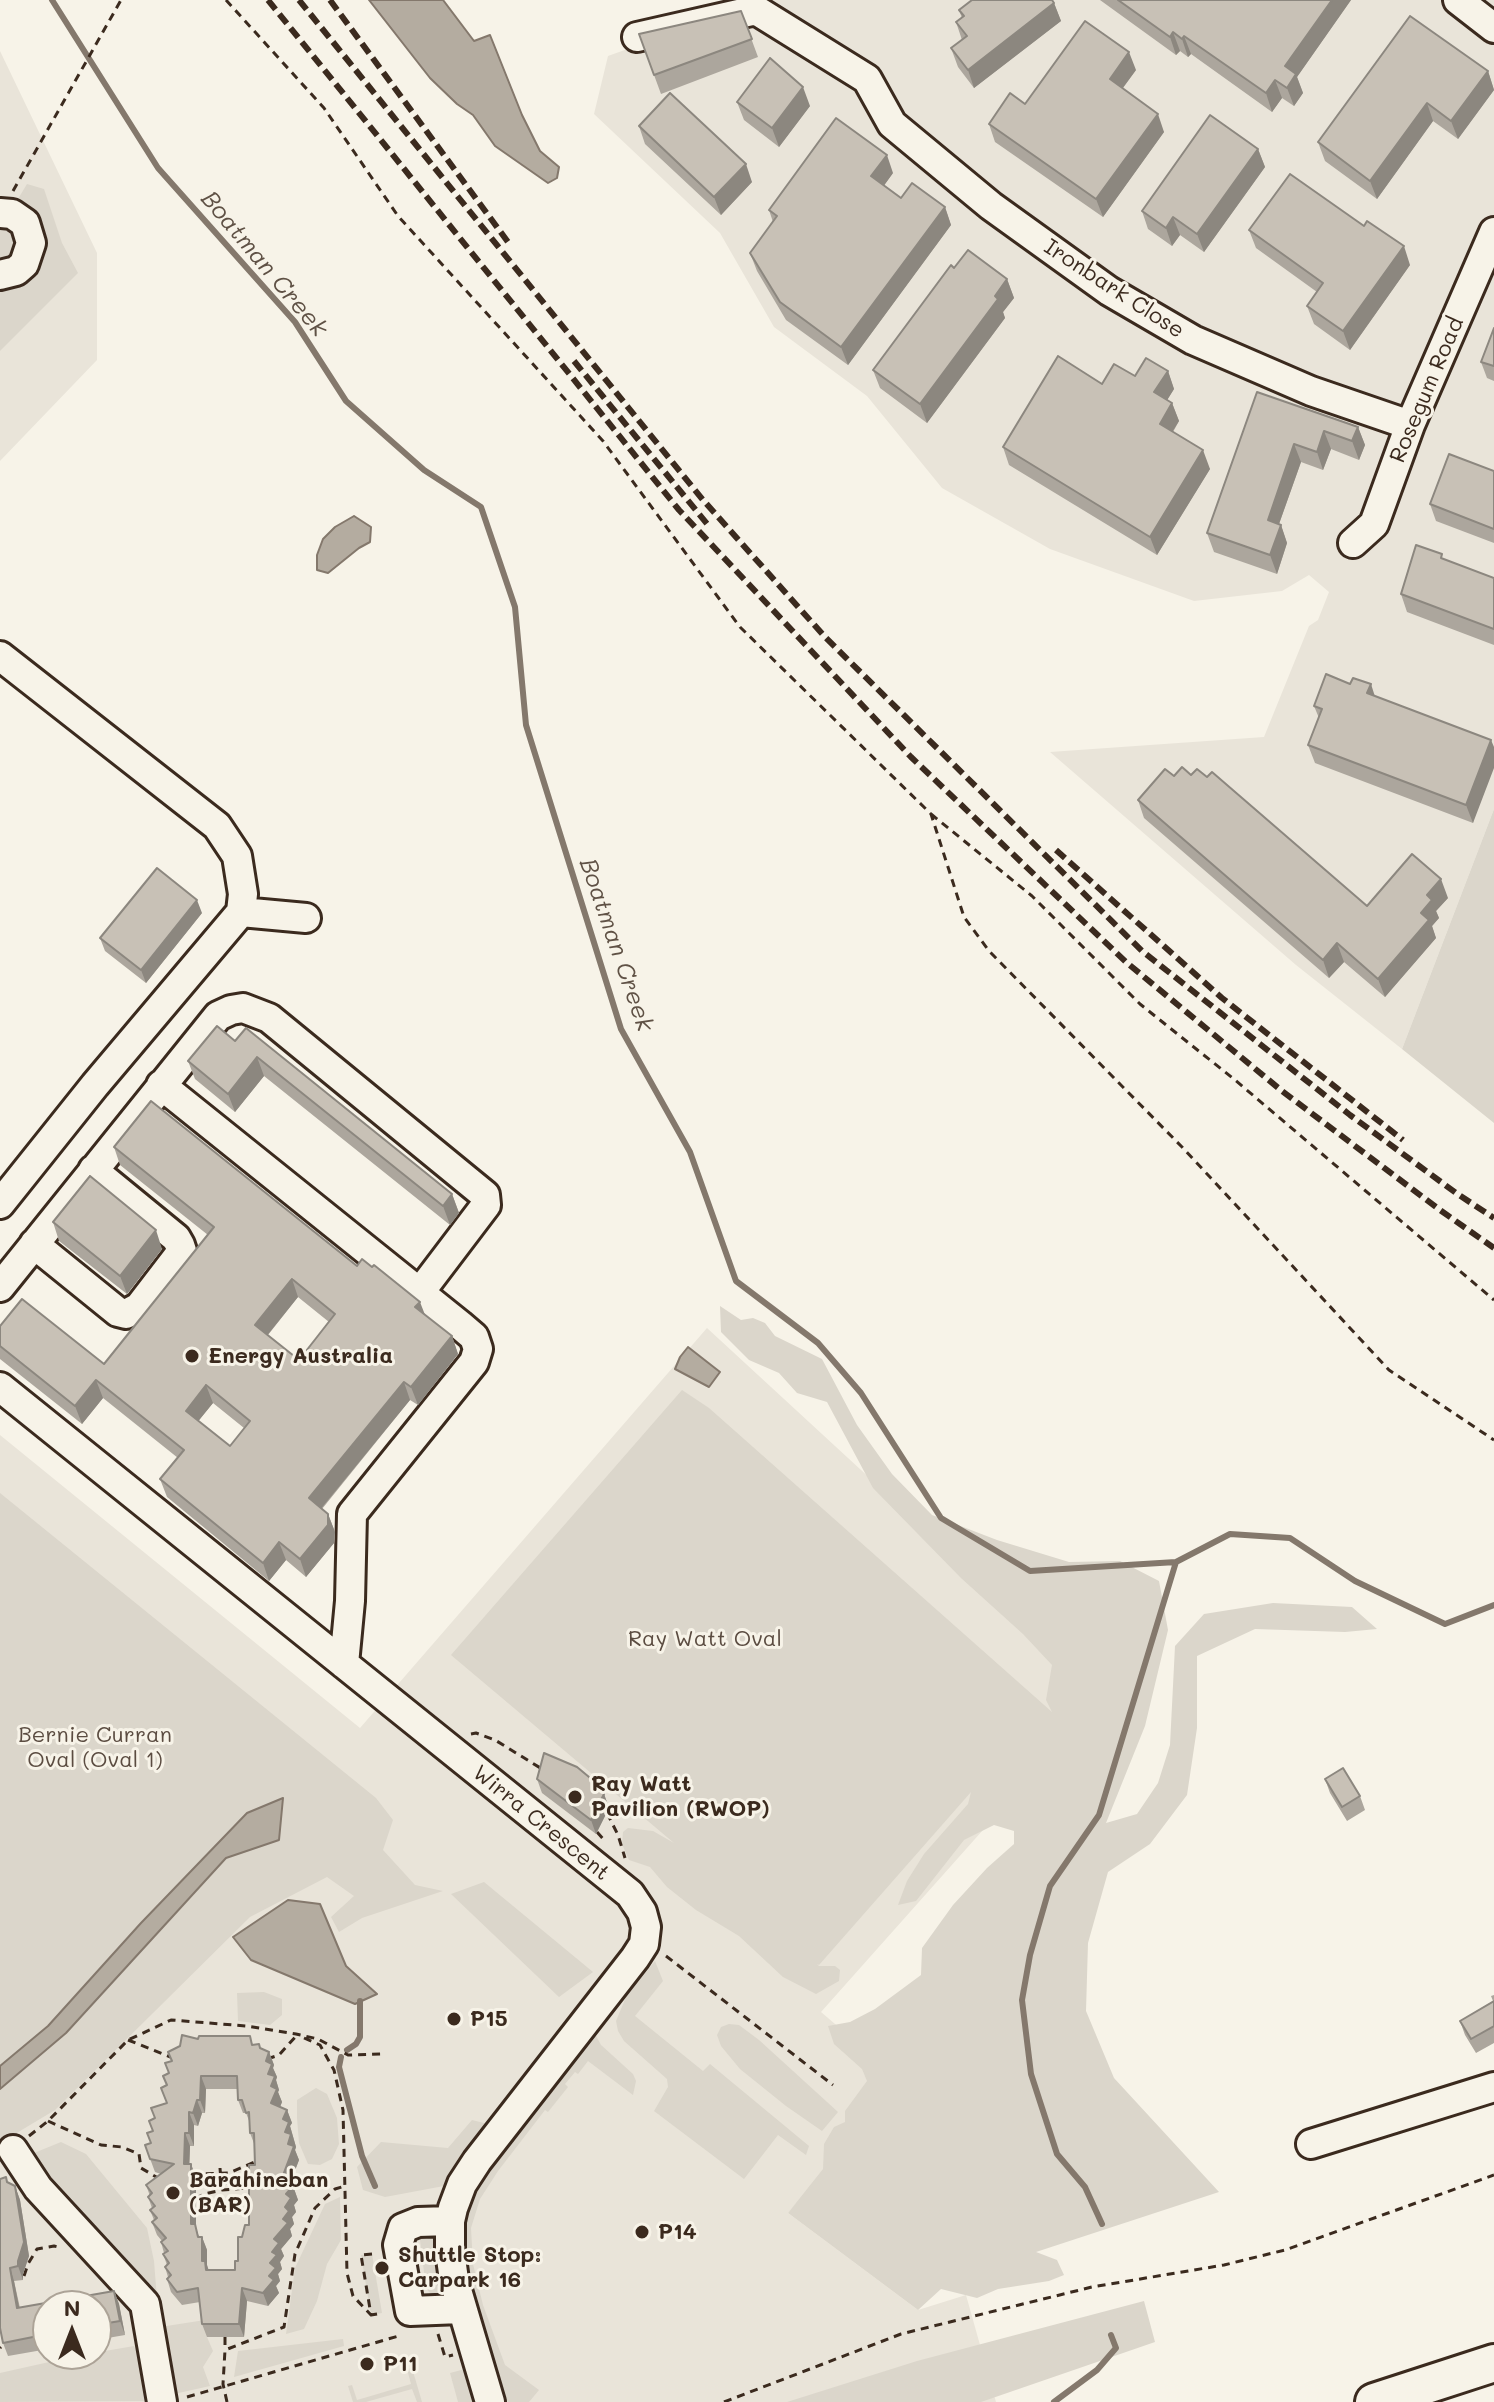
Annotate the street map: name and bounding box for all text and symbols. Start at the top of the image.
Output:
water label: Boatman Creek [195,185,333,343]
street label: Ironbark Close [1039,234,1189,344]
street label: Rosegum Road [1384,313,1470,467]
water label: Boatman Creek [573,855,659,1035]
place label: Energy Australia [208,1343,393,1369]
marker: Energy Australia [183,1347,201,1365]
park label: Ray Watt Oval [628,1626,782,1652]
park label: Bernie Curran Oval (Oval 1) [18,1722,172,1774]
street label: Wirra Crescent [467,1760,615,1886]
place label: Ray Watt Pavilion (RWOP) [591,1771,770,1822]
marker: Ray Watt Pavilion (RWOP) [566,1788,584,1806]
place label: P15 [470,2006,508,2032]
marker: P15 [445,2010,463,2028]
place label: Barahineban (BAR) [189,2167,328,2218]
marker: Barahineban (BAR) [164,2184,182,2202]
place label: P14 [658,2219,697,2245]
marker: P14 [633,2223,651,2241]
place label: Shuttle Stop: Carpark 16 [398,2242,541,2294]
marker: Shuttle Stop: Carpark 16 [373,2259,391,2277]
north arrow [32,2290,112,2370]
text: N [64,2293,80,2322]
place label: P11 [383,2351,418,2377]
marker: P11 [358,2355,376,2373]

